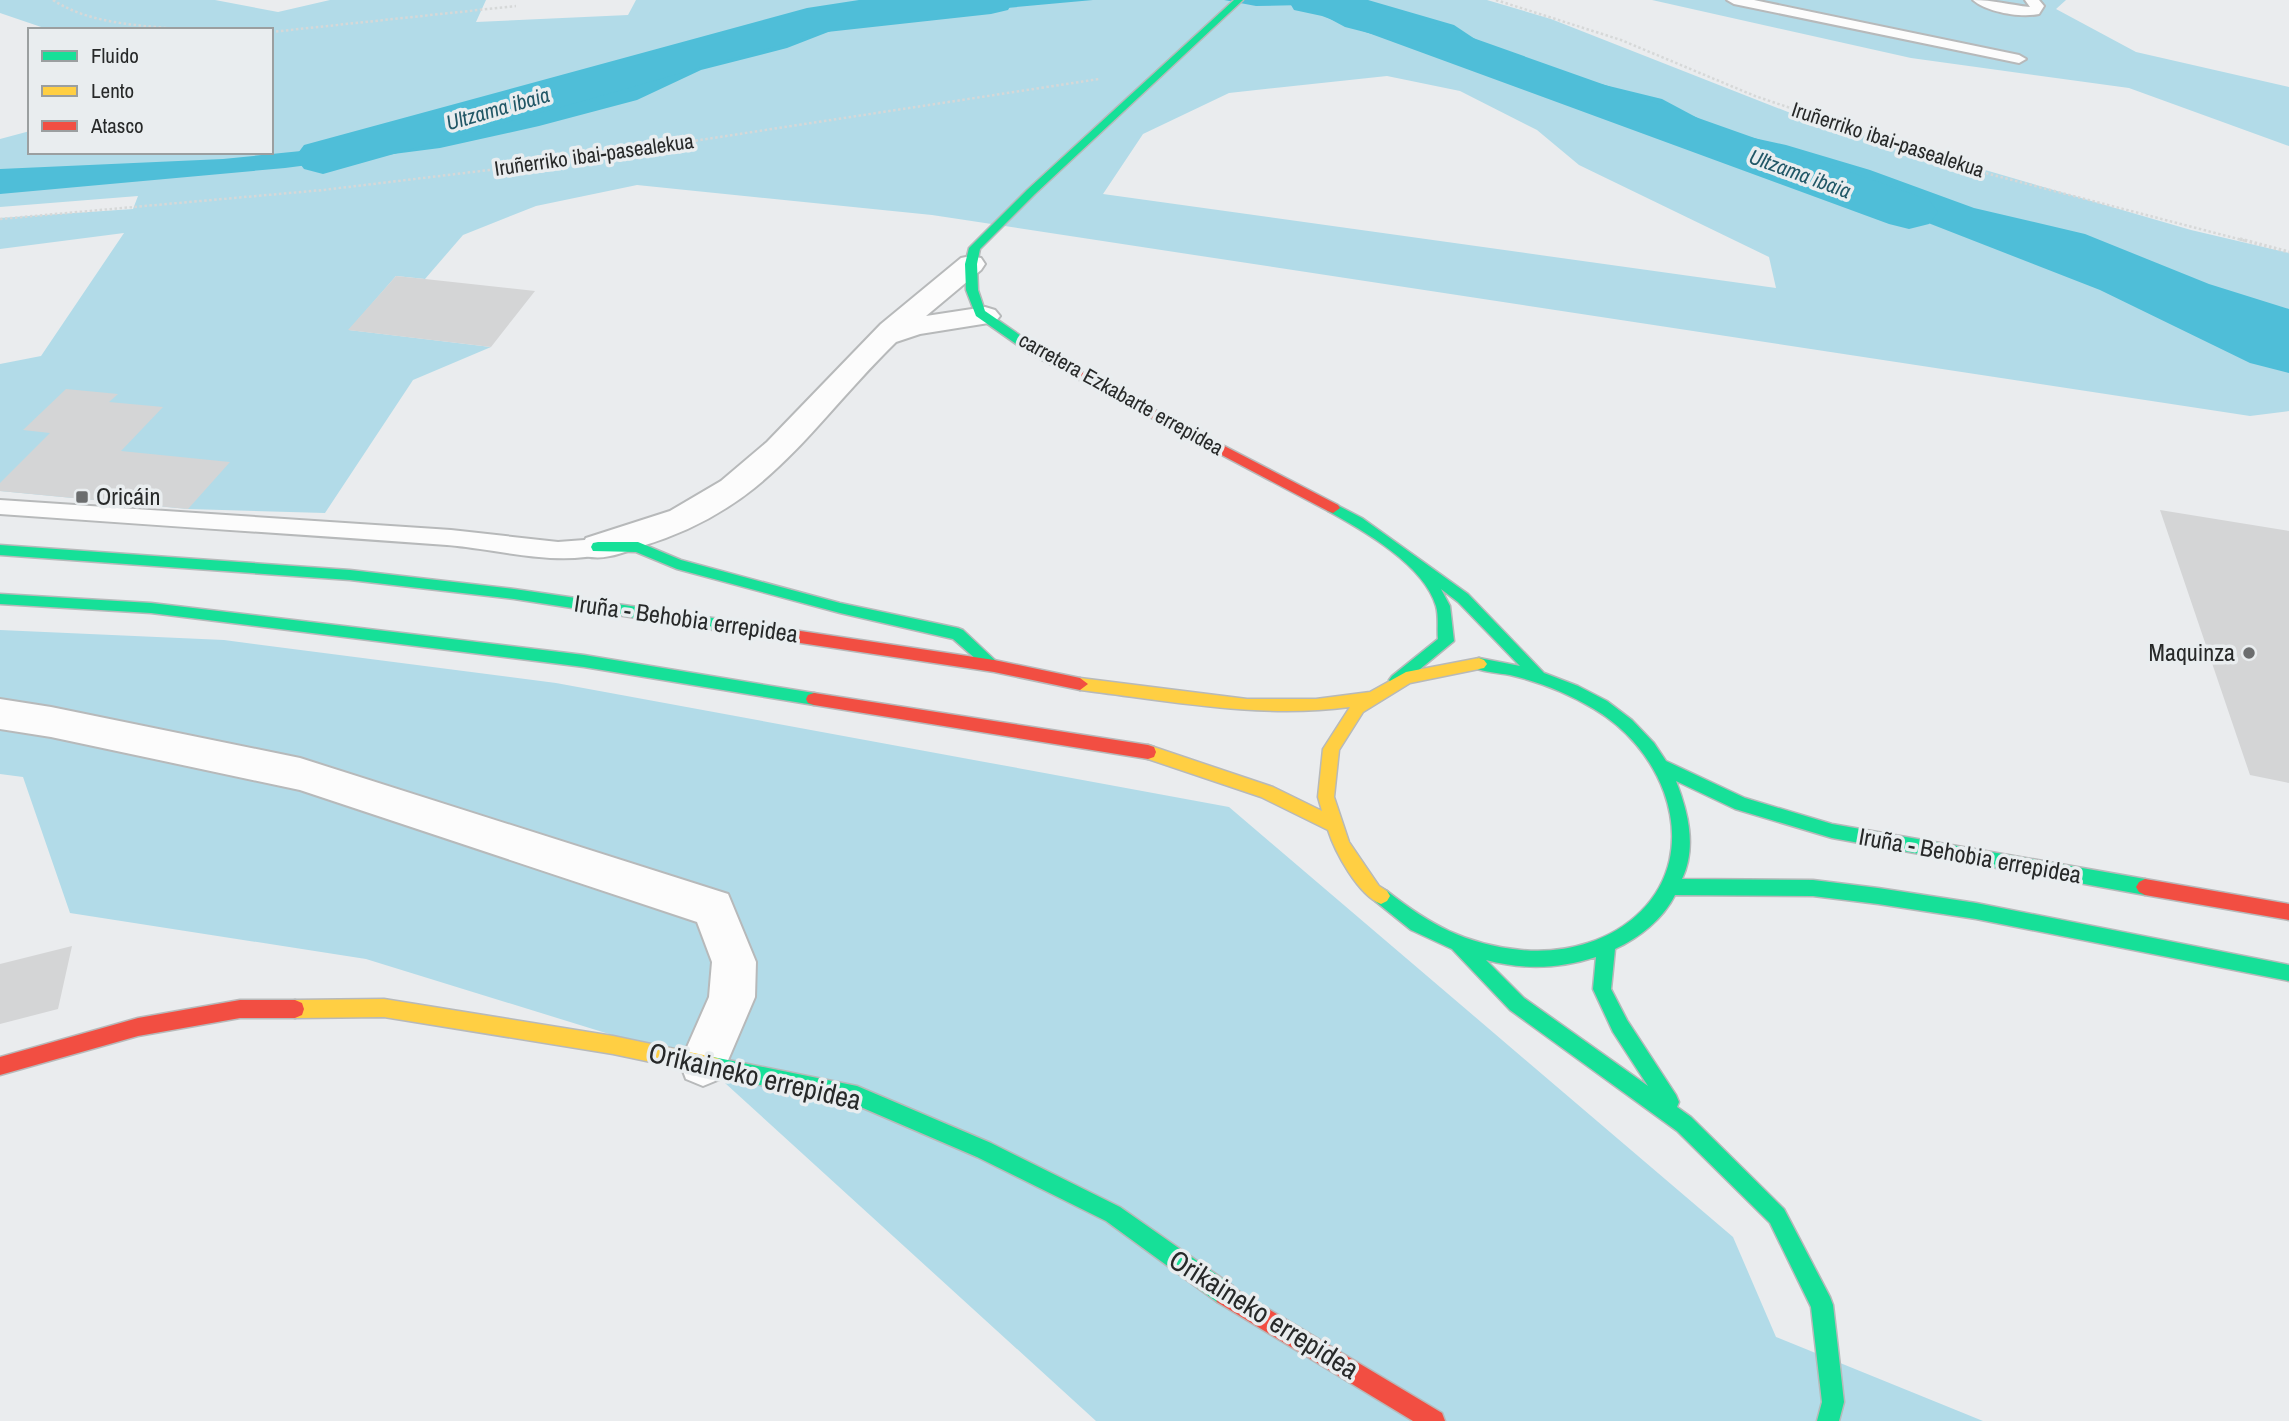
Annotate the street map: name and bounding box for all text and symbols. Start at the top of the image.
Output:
legend [28,28,273,154]
text: Fluido [91,41,139,70]
text: Lento [91,76,134,105]
water label: Ultzama ibaia [443,80,553,137]
street label: Iruñerriko ibai-pasealekua [1788,95,1989,185]
text: Atasco [90,111,144,140]
street label: Iruñerriko ibai-pasealekua [492,126,696,183]
water label: Ultzama ibaia [1745,142,1855,205]
street label: carretera Ezkabarte errepidea [1014,325,1229,462]
place label: Oricáin [96,480,161,512]
marker: Oricáin [74,489,90,505]
street label: Iruña - Behobia errepidea [572,586,800,650]
place label: Maquinza [2149,636,2235,668]
marker: Maquinza [2241,645,2257,661]
street label: Iruña - Behobia errepidea [1856,820,2084,890]
street label: Orikaineko errepidea [645,1033,865,1119]
street label: Orikaineko errepidea [1162,1240,1366,1388]

